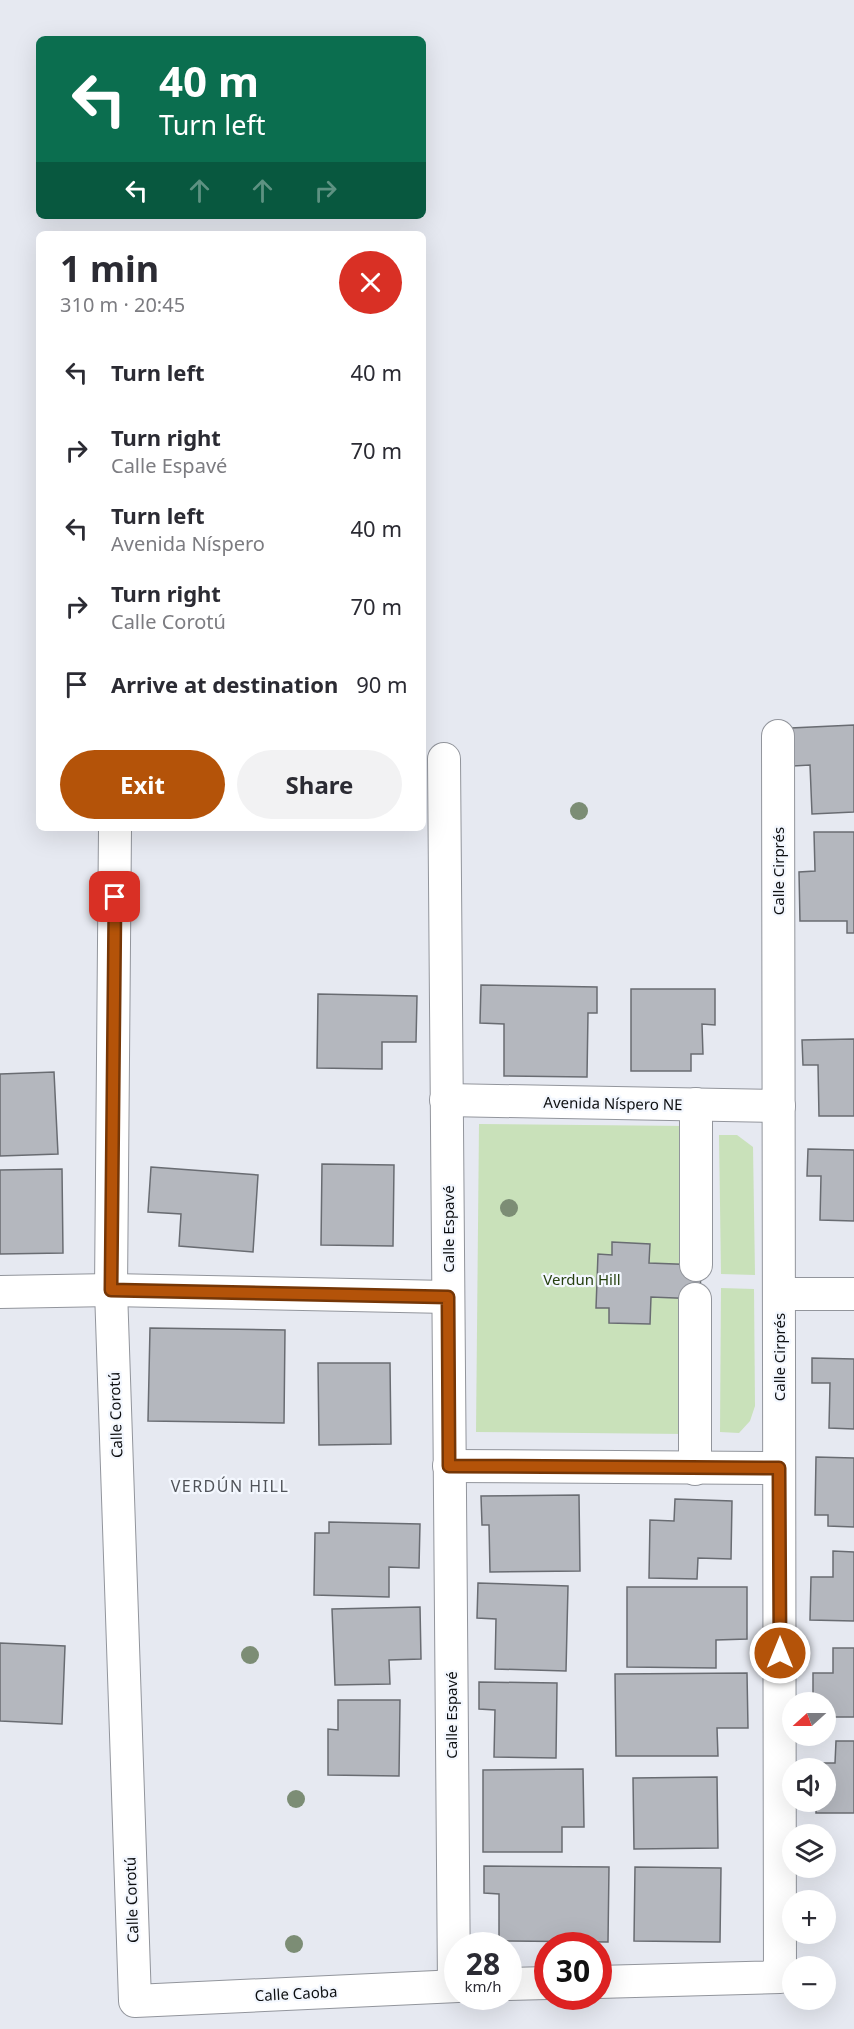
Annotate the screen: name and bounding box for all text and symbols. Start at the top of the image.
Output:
text: 40 m [159,52,259,109]
icon: left [60,60,138,138]
text: Turn left [159,106,265,143]
icon: left [120,174,153,207]
icon: ahead [183,174,216,207]
icon: ahead [246,174,279,207]
icon: right [309,174,342,207]
text: 1 min [60,244,159,293]
button: close [339,251,402,314]
text: 310 m · 20:45 [60,291,185,318]
icon: left [60,356,93,389]
text: Turn left [111,357,205,387]
text: 40 m [351,357,402,387]
text: Turn right [111,422,221,452]
icon: right [60,434,93,467]
text: 70 m [351,435,402,465]
text: Calle Espavé [111,452,227,479]
text: Turn left [111,500,205,530]
icon: left [60,512,93,545]
text: 40 m [351,513,402,543]
text: Avenida Níspero [111,530,265,557]
text: Turn right [111,578,221,608]
icon: right [60,590,93,623]
text: 70 m [351,591,402,621]
text: Calle Corotú [111,608,226,635]
icon: arrive [60,668,93,701]
text: Arrive at destination [111,669,338,699]
text: 90 m [356,669,408,699]
button: Exit [60,750,225,819]
button: Share [237,750,402,819]
street label: Calle Cirprés [768,827,788,915]
pin [89,871,140,922]
icon: arrive [98,880,131,913]
street label: Avenida Níspero NE [543,1092,683,1114]
street label: Calle Espavé [438,1185,458,1273]
park label: Verdun Hill [543,1269,621,1289]
street label: Calle Cirprés [769,1313,789,1401]
street label: Calle Corotú [104,1372,126,1458]
district label: VERDÚN HILL [171,1475,289,1497]
position arrow [748,1621,812,1685]
street label: Calle Espavé [441,1671,461,1759]
north arrow [782,1692,836,1746]
map controls [782,1692,836,2010]
button: sound [782,1758,836,1812]
button: layers [782,1824,836,1878]
street label: Calle Corotú [120,1857,142,1943]
button: + [782,1890,836,1944]
speed limit sign: 30 [534,1932,612,2010]
text: 28 [466,1943,500,1984]
button: − [782,1956,836,2010]
text: km/h [465,1976,501,1996]
street label: Calle Caoba [254,1981,338,2005]

